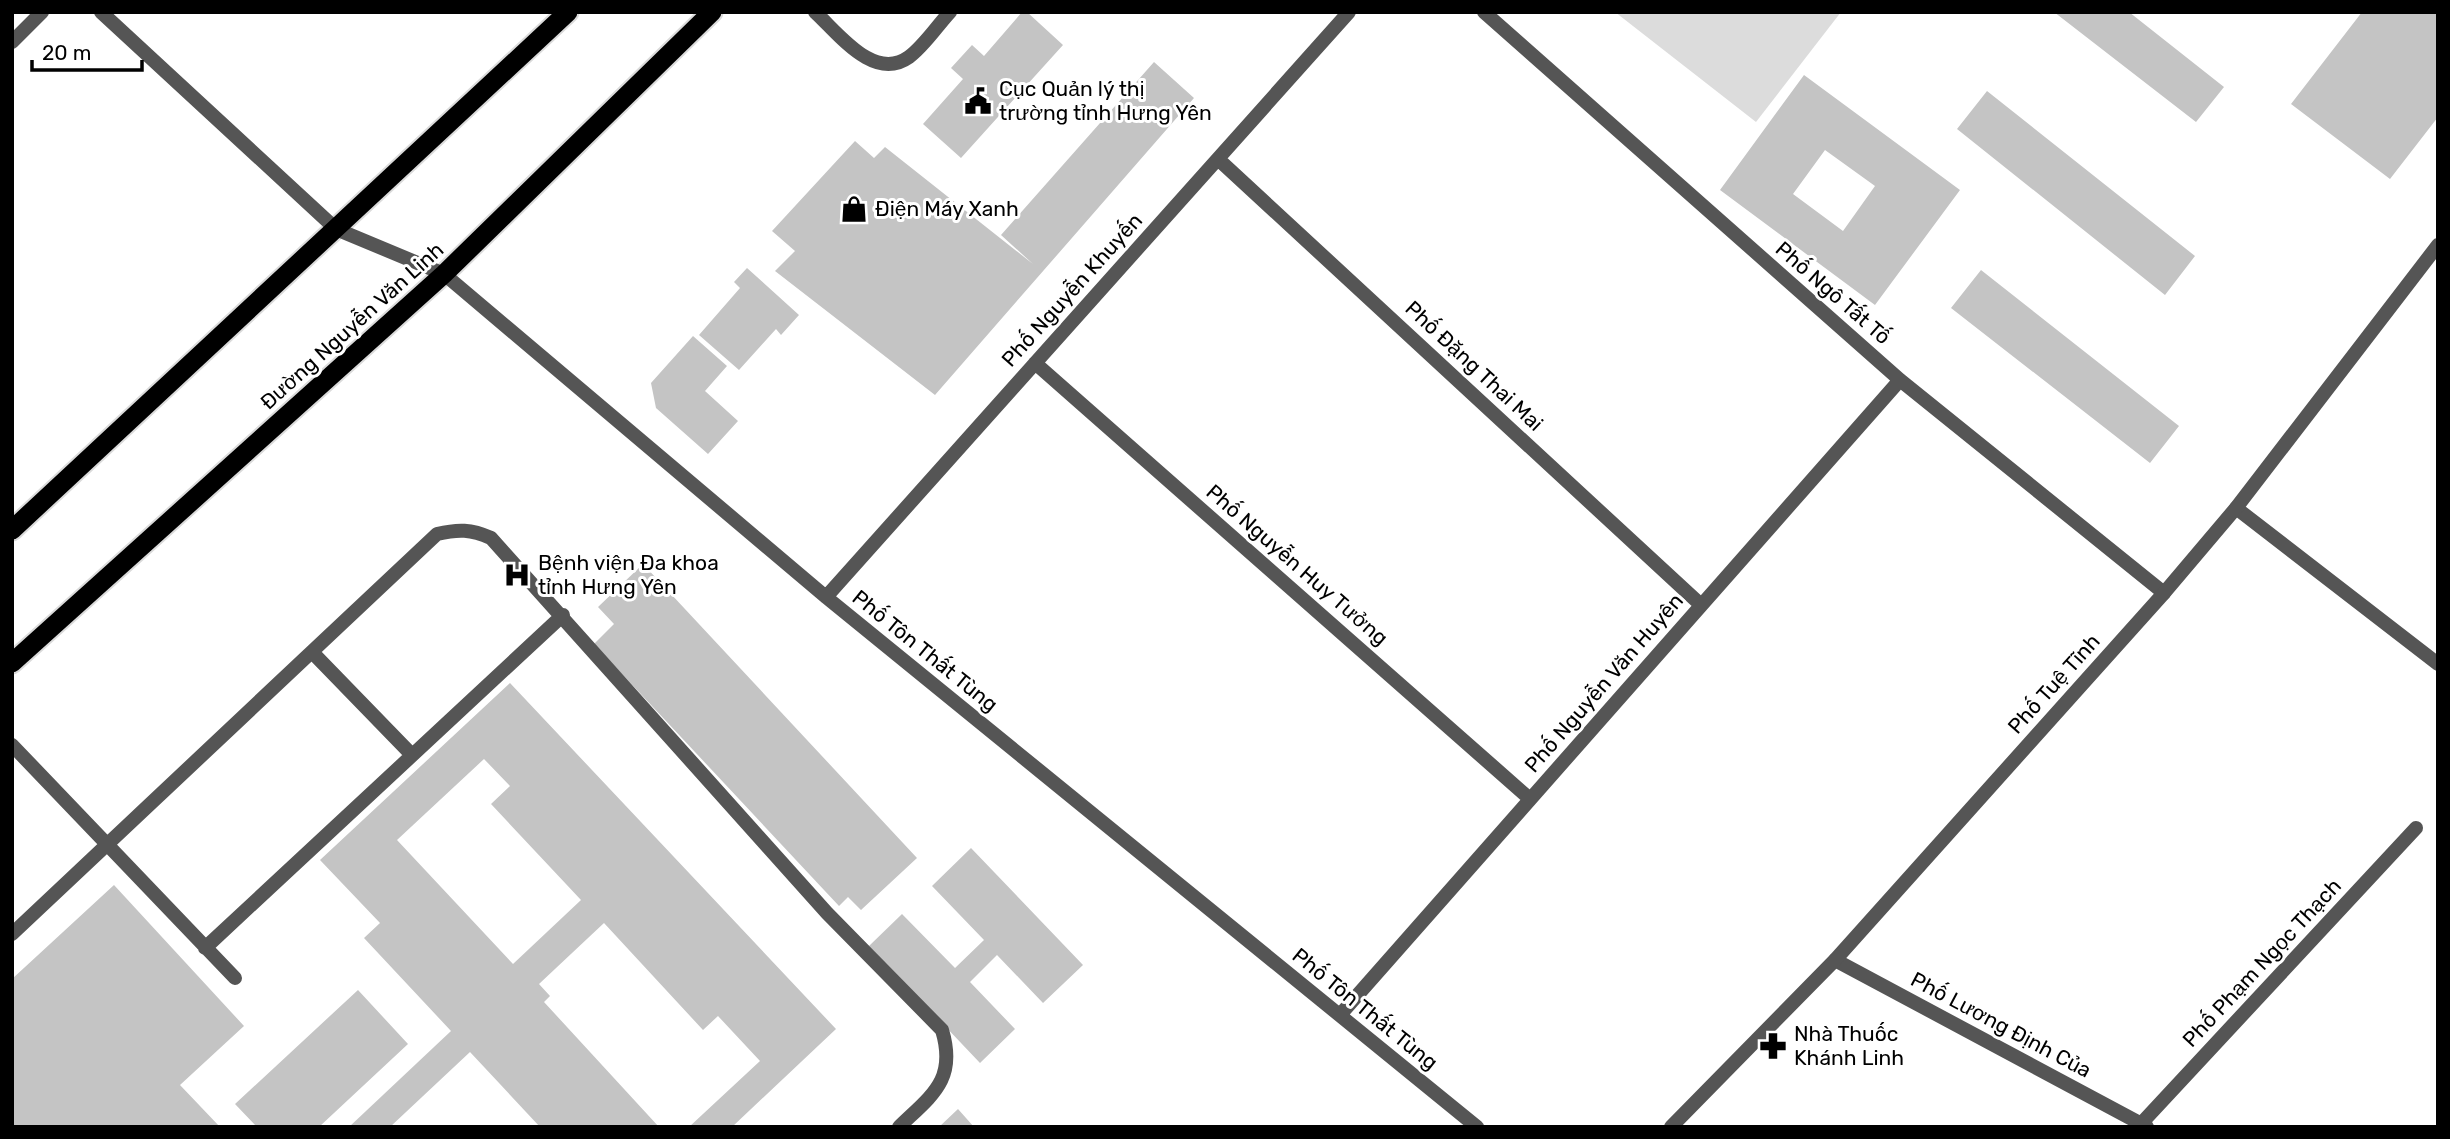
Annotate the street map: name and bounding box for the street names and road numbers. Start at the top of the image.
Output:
street label: Phố Nguyễn Khuyến [996,208,1147,372]
street label: Phố Ngô Tất Tố [1771,236,1896,349]
street label: Đường Nguyễn Văn Linh [255,237,448,414]
street label: Phố Đặng Thai Mai [1400,295,1548,436]
street label: Phố Nguyễn Huy Tưởng [1201,479,1393,650]
street label: Phố Tôn Thất Tùng [848,584,1003,717]
street label: Phố Nguyễn Văn Huyên [1519,588,1688,777]
street label: Phố Tuệ Tĩnh [2002,629,2105,739]
street label: Phố Phạm Ngọc Thạch [2177,873,2346,1052]
street label: Phố Tôn Thất Tùng [1288,942,1443,1075]
street label: Phố Lương Định Của [1907,966,2096,1083]

